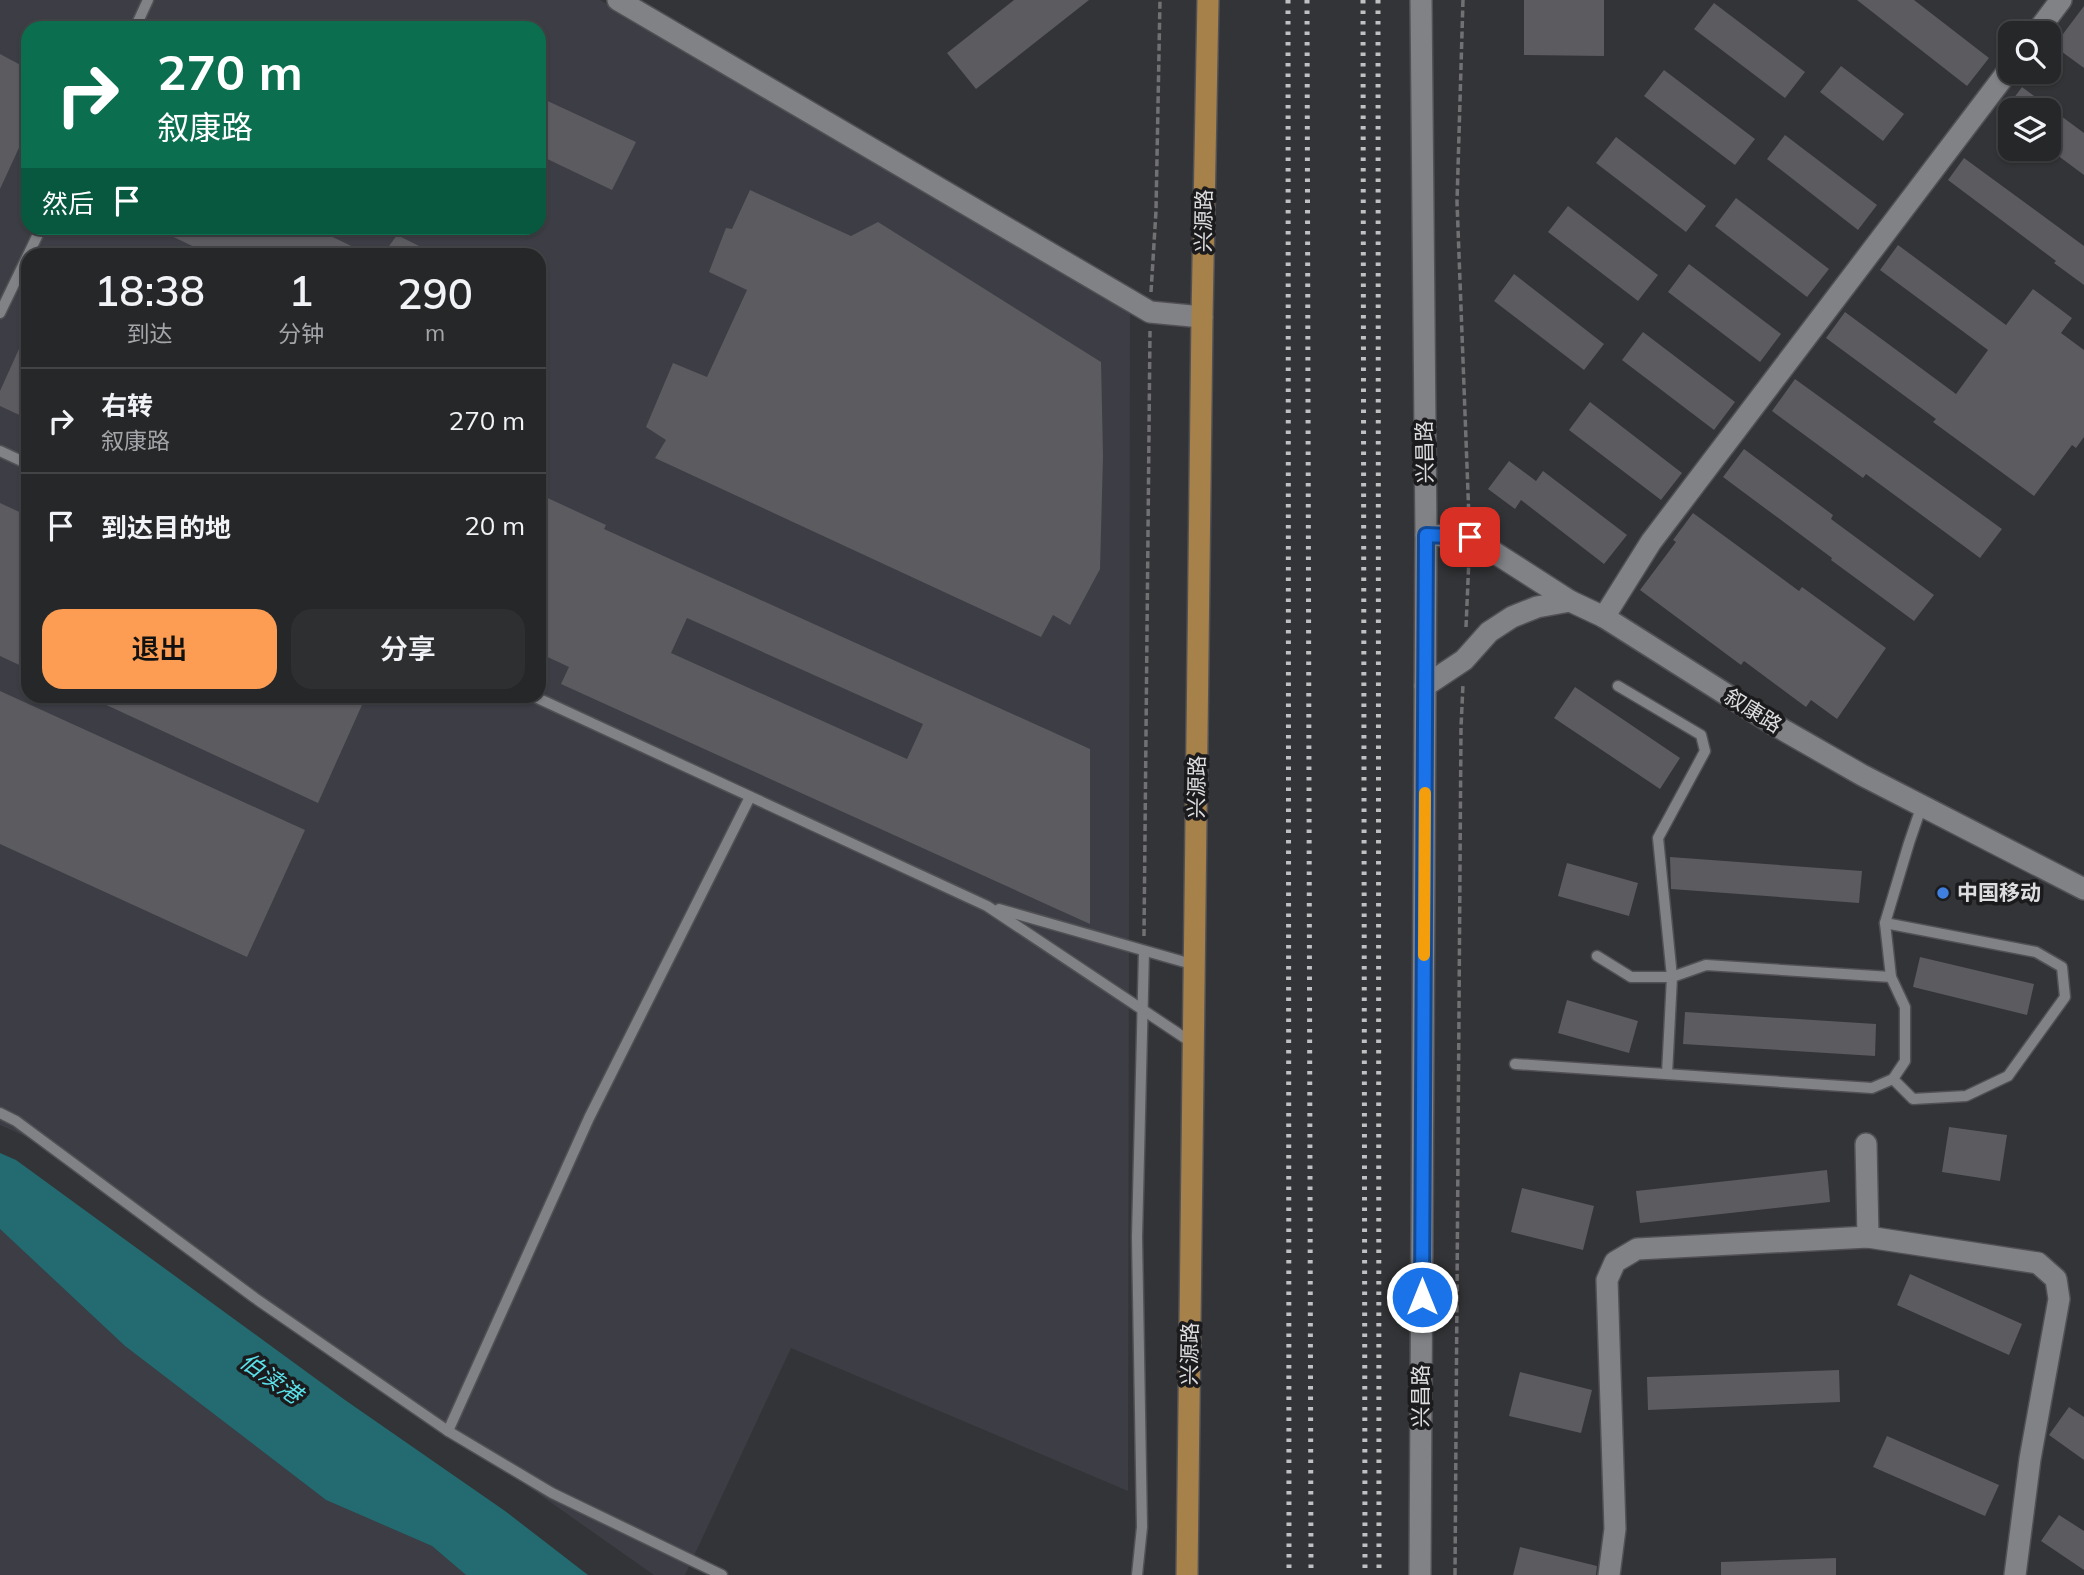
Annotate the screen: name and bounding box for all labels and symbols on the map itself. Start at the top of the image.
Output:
street label: 兴源路 [1189,189,1217,253]
street label: 兴昌路 [1410,420,1438,484]
pin [1440,507,1500,567]
street label: 叙康路 [1720,682,1787,738]
street label: 兴源路 [1182,755,1210,819]
place label: 中国移动 [1957,879,2041,905]
marker: 中国移动 [1935,885,1951,901]
position arrow [1385,1260,1459,1334]
street label: 兴源路 [1175,1322,1203,1386]
water label: 伯渎港 [235,1346,310,1411]
street label: 兴昌路 [1407,1365,1433,1428]

